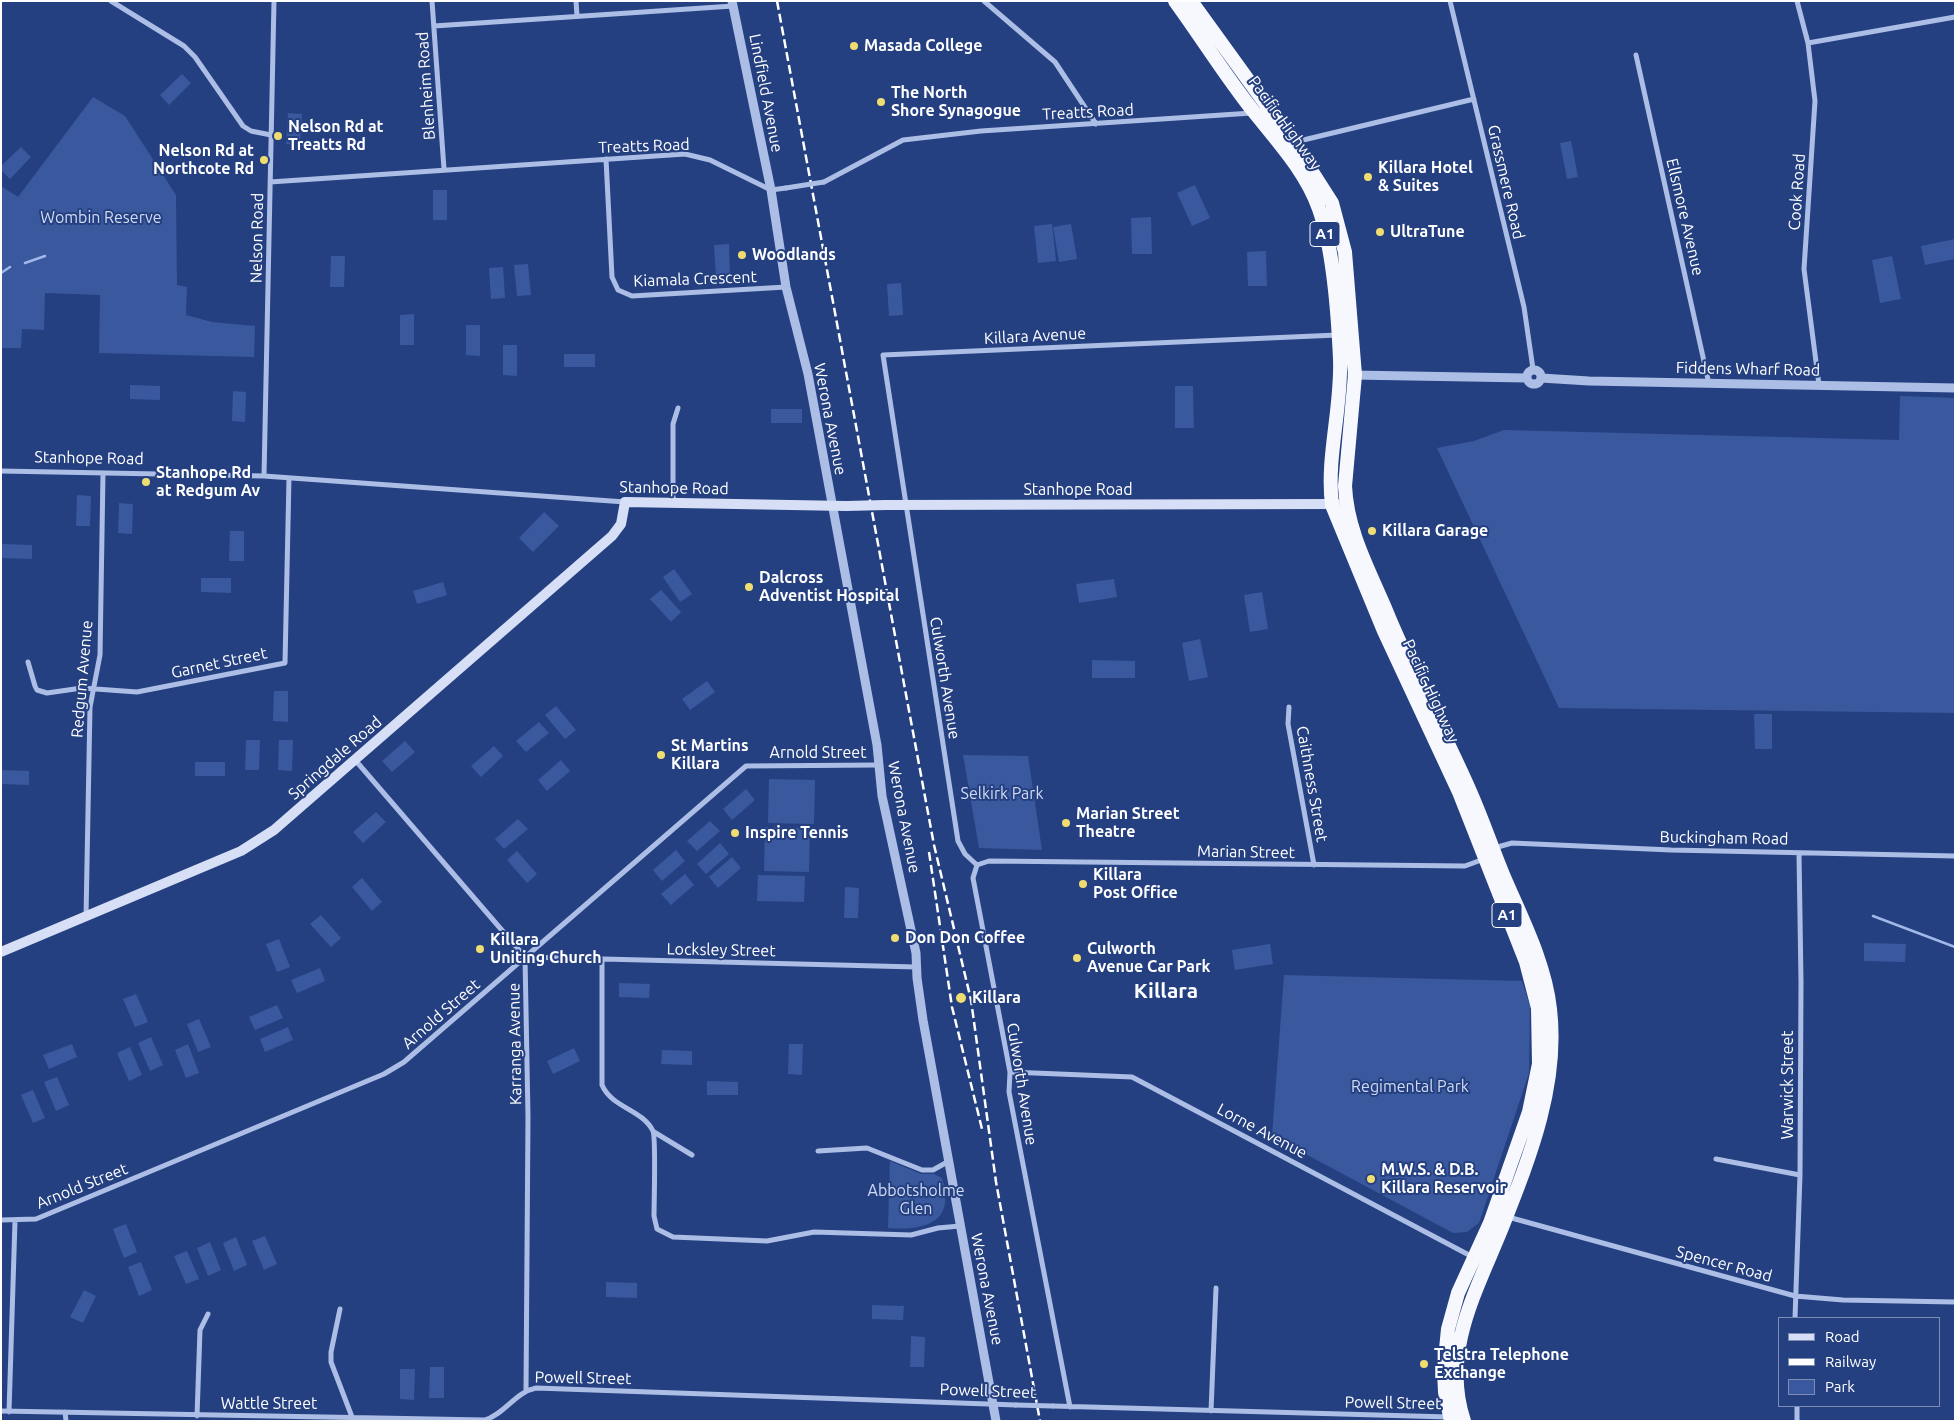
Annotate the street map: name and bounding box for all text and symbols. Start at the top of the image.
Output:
street label: Blenheim Road [413,31,439,141]
street label: Lindfield Avenue [745,32,787,154]
place label: Masada College [864,36,982,56]
marker: Masada College [848,40,860,52]
street label: Pacific Highway [1244,72,1326,174]
place label: The North Shore Synagogue [891,83,1021,121]
marker: The North Shore Synagogue [875,96,887,108]
street label: Treatts Road [1042,100,1134,124]
place label: Nelson Rd at Treatts Rd [288,117,383,155]
street label: Grassmere Road [1484,123,1528,241]
marker: Nelson Rd at Treatts Rd [272,130,284,142]
street label: Treatts Road [598,135,690,157]
place label: Nelson Rd at Northcote Rd [153,141,254,179]
street label: Cook Road [1785,153,1809,231]
marker: Nelson Rd at Northcote Rd [258,154,270,166]
street label: Ellsmore Avenue [1662,156,1708,278]
place label: Killara Hotel & Suites [1378,158,1473,196]
marker: Killara Hotel & Suites [1362,171,1374,183]
street label: Nelson Road [247,193,267,283]
park label: Wombin Reserve [40,208,162,228]
road number: A1 [1310,222,1340,246]
place label: UltraTune [1390,222,1465,242]
marker: UltraTune [1374,226,1386,238]
place label: Woodlands [752,245,836,265]
marker: Woodlands [736,249,748,261]
street label: Kiamala Crescent [633,267,757,291]
street label: Killara Avenue [983,324,1087,348]
street label: Fiddens Wharf Road [1676,358,1820,380]
street label: Werona Avenue [810,361,850,477]
street label: Stanhope Road [34,447,144,469]
place label: Stanhope Rd at Redgum Av [156,463,260,501]
marker: Stanhope Rd at Redgum Av [140,476,152,488]
street label: Stanhope Road [619,477,729,499]
street label: Stanhope Road [1023,480,1133,500]
place label: Killara Garage [1382,521,1488,541]
marker: Killara Garage [1366,525,1378,537]
place label: Dalcross Adventist Hospital [759,568,899,606]
marker: Dalcross Adventist Hospital [743,581,755,593]
street label: Culworth Avenue [926,615,964,741]
street label: Redgum Avenue [67,619,97,739]
street label: Pacific Highway [1399,636,1463,746]
street label: Garnet Street [169,643,269,683]
street label: Springdale Road [284,712,386,804]
street label: Caithness Street [1292,724,1332,844]
place label: St Martins Killara [671,736,749,774]
street label: Arnold Street [770,743,866,763]
marker: St Martins Killara [655,749,667,761]
street label: Werona Avenue [884,759,924,875]
park label: Selkirk Park [961,784,1043,804]
place label: Marian Street Theatre [1076,804,1180,842]
marker: Marian Street Theatre [1060,817,1072,829]
place label: Inspire Tennis [745,823,849,843]
marker: Inspire Tennis [729,827,741,839]
street label: Buckingham Road [1659,827,1789,849]
street label: Marian Street [1197,842,1295,862]
place label: Killara Post Office [1093,865,1178,903]
marker: Killara Post Office [1077,878,1089,890]
road number: A1 [1492,902,1522,928]
place label: Don Don Coffee [905,928,1025,948]
place label: Killara Uniting Church [490,930,602,968]
marker: Don Don Coffee [889,932,901,944]
street label: Locksley Street [666,939,776,961]
place label: Culworth Avenue Car Park [1087,939,1211,977]
marker: Killara Uniting Church [474,943,486,955]
marker: Culworth Avenue Car Park [1071,952,1083,964]
street label: Arnold Street [398,975,484,1053]
district label: Killara [1134,978,1198,1004]
street label: Karranga Avenue [504,983,526,1105]
place label: Killara [972,988,1021,1008]
marker: Killara [954,991,968,1005]
street label: Culworth Avenue [1003,1021,1041,1147]
street label: Warwick Street [1778,1030,1798,1140]
park label: Regimental Park [1351,1077,1469,1097]
street label: Lorne Avenue [1214,1099,1310,1163]
street label: Arnold Street [34,1159,130,1213]
place label: M.W.S. & D.B. Killara Reservoir [1381,1160,1506,1198]
marker: M.W.S. & D.B. Killara Reservoir [1365,1173,1377,1185]
park label: Abbotsholme Glen [867,1181,965,1219]
street label: Werona Avenue [967,1231,1007,1347]
street label: Spencer Road [1674,1242,1774,1286]
legend [1778,1317,1941,1407]
text: Road [1825,1328,1860,1345]
place label: Telstra Telephone Exchange [1434,1345,1569,1383]
text: Railway [1825,1353,1876,1370]
marker: Telstra Telephone Exchange [1418,1358,1430,1370]
street label: Powell Street [534,1368,632,1388]
text: Park [1825,1378,1855,1395]
street label: Powell Street [939,1380,1037,1402]
street label: Powell Street [1344,1393,1442,1413]
street label: Wattle Street [221,1394,317,1414]

